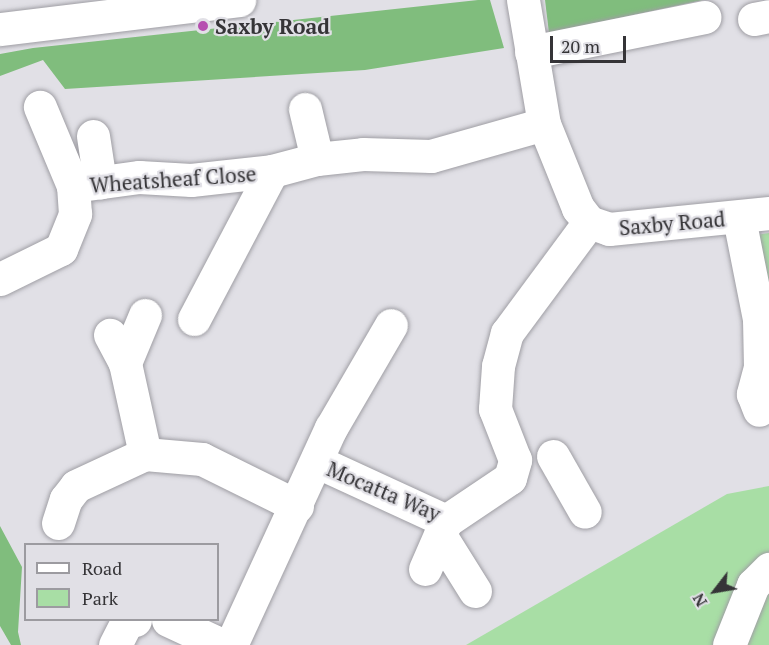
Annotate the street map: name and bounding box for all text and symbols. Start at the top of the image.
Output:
place label: Saxby Road [215,13,330,39]
marker: Saxby Road [196,19,210,33]
scale bar [553,24,630,62]
text: 20 m [561,34,600,58]
street label: Wheatsheaf Close [89,161,257,197]
street label: Saxby Road [618,206,726,240]
street label: Mocatta Way [323,456,445,526]
legend [24,543,219,621]
text: Road [82,556,122,580]
north arrow [685,561,745,621]
text: Park [82,586,118,610]
text: N [687,589,712,611]

